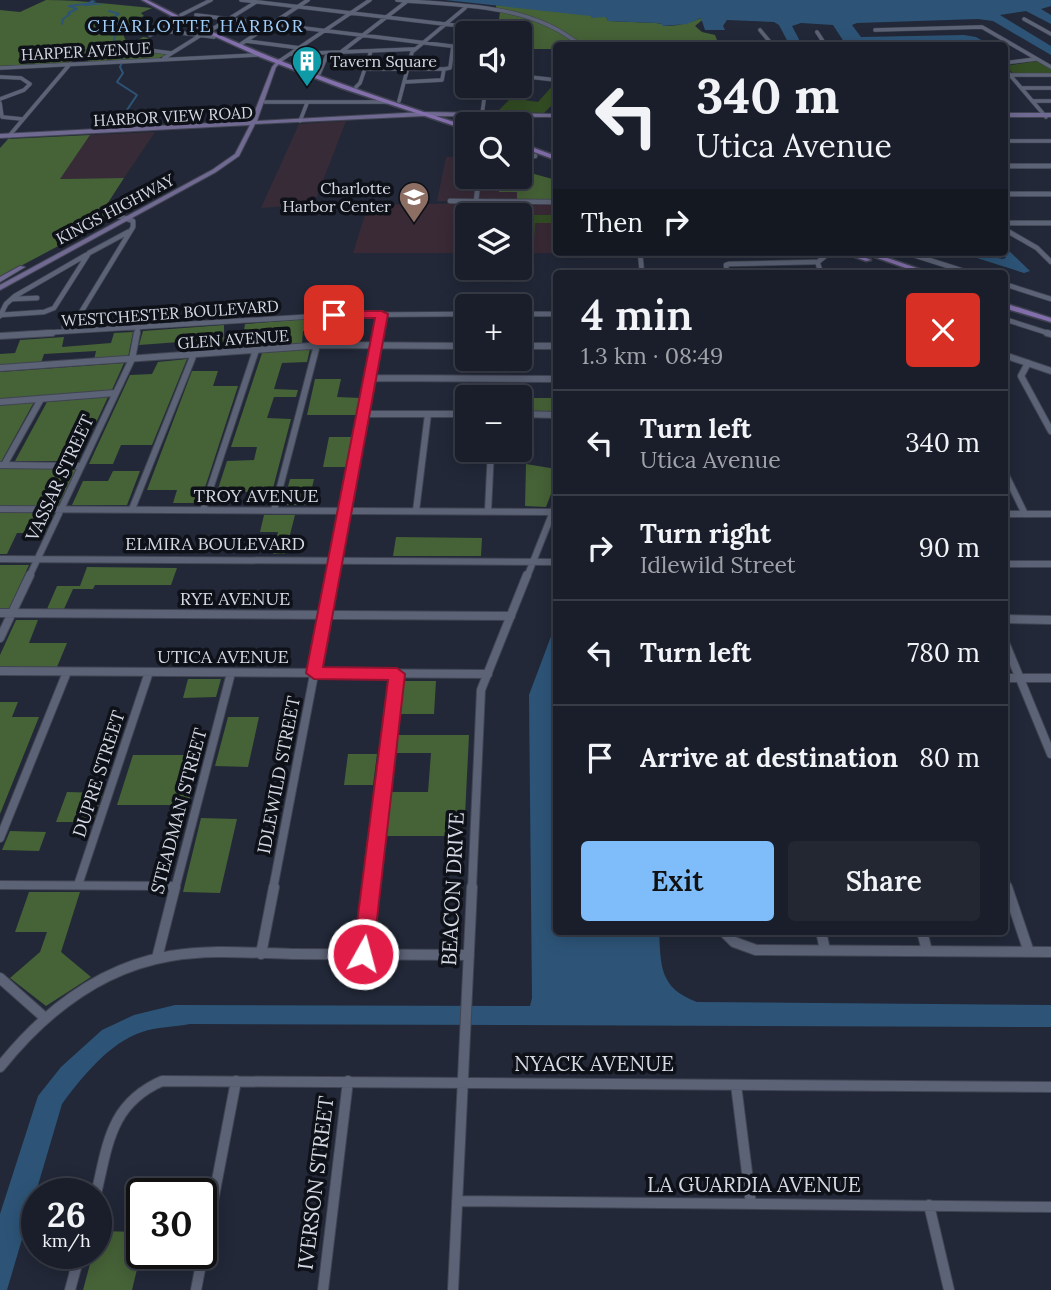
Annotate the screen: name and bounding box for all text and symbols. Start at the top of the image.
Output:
district label: CHARLOTTE HARBOR [87,14,305,37]
map controls [455,21,532,462]
button: sound [455,21,532,98]
street label: HARPER AVENUE [20,38,152,64]
building icon: Tavern Square [290,44,324,88]
place label: Tavern Square [330,51,437,71]
text: 340 m [696,64,839,126]
icon: left [581,70,672,161]
street label: HARBOR VIEW ROAD [93,102,253,130]
button: search [455,112,532,189]
text: Utica Avenue [696,125,892,166]
street label: KINGS HIGHWAY [52,169,178,249]
place label: Charlotte Harbor Center [283,178,391,216]
school or university icon: Charlotte Harbor Center [397,180,431,224]
button: layers [455,203,532,280]
icon: right [657,203,695,241]
text: Then [581,206,643,239]
pin [304,285,364,345]
text: 4 min [581,288,693,342]
button: close [906,293,980,367]
button: + [455,294,532,371]
street label: WESTCHESTER BOULEVARD [61,295,279,331]
icon: arrive [315,296,353,334]
street label: GLEN AVENUE [177,325,289,353]
text: 1.3 km · 08:49 [581,341,723,370]
button: − [455,385,532,462]
street label: VASSAR STREET [20,410,99,546]
text: Turn left [640,412,751,445]
icon: left [581,424,619,462]
text: 340 m [905,426,980,459]
text: Utica Avenue [640,445,781,474]
street label: TROY AVENUE [194,484,318,507]
text: Turn right [640,517,771,550]
icon: right [581,529,619,567]
text: 90 m [919,531,980,564]
street label: ELMIRA BOULEVARD [125,532,305,555]
text: Idlewild Street [640,550,796,579]
street label: RYE AVENUE [180,587,290,610]
icon: left [581,634,619,672]
text: Turn left [640,636,751,669]
text: 780 m [907,636,980,669]
street label: UTICA AVENUE [157,645,289,668]
street label: IDLEWILD STREET [252,694,305,856]
street label: DUPRE STREET [67,707,130,840]
street label: STEADMAN STREET [145,725,212,896]
icon: arrive [581,739,619,777]
text: Arrive at destination [640,741,898,774]
text: 80 m [919,741,980,774]
street label: BEACON DRIVE [435,811,470,967]
button: Exit [581,841,774,921]
button: Share [788,841,980,921]
position arrow [326,917,400,991]
street label: NYACK AVENUE [514,1050,674,1077]
street label: IVERSON STREET [291,1094,340,1271]
street label: LA GUARDIA AVENUE [647,1171,861,1198]
speed limit sign: 30 [126,1178,217,1269]
text: 26 [47,1192,86,1237]
text: km/h [42,1229,91,1252]

